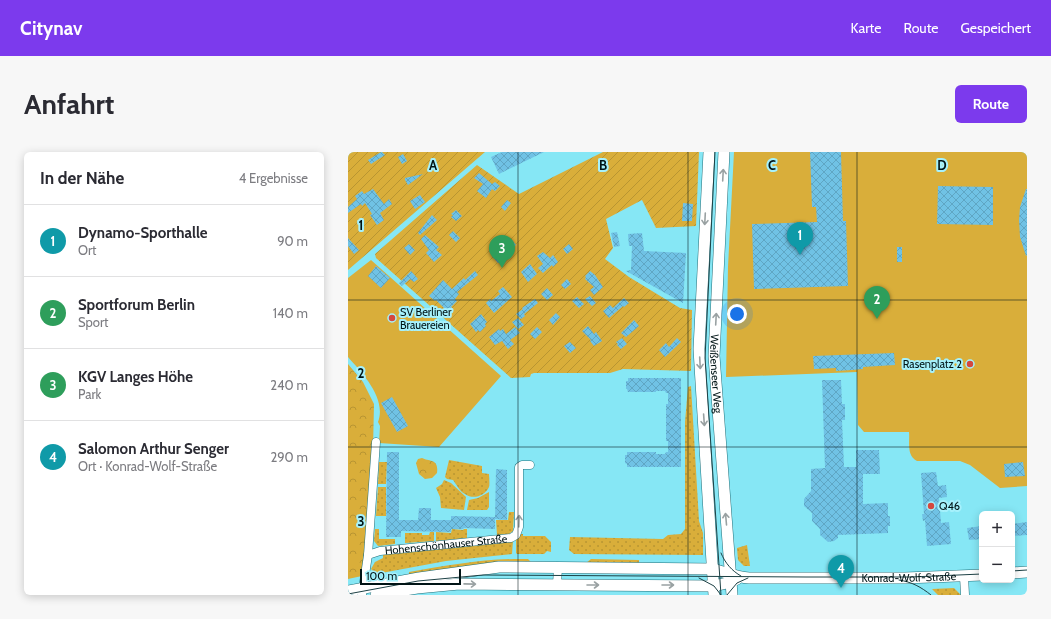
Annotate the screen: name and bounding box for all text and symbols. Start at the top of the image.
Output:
text: Citynav [20,17,82,40]
text: Karte [851,19,881,37]
text: Route [903,19,939,37]
text: Gespeichert [961,19,1031,37]
button: Route [955,85,1027,123]
text: Anfahrt [24,87,114,121]
text: A [429,157,438,173]
text: B [599,157,607,173]
text: C [768,157,776,173]
text: D [937,157,947,173]
text: In der Nähe [40,168,124,188]
one-way arrow [719,169,727,182]
text: 4 Ergebnisse [239,170,308,186]
one-way arrow [701,212,709,225]
text: 1 [359,217,363,233]
pin: 1 [787,222,813,255]
text: Dynamo-Sporthalle [78,224,208,242]
text: 1 [51,233,55,249]
text: 90 m [277,233,308,249]
pin: 3 [489,235,515,268]
text: Ort [78,242,96,258]
pin: 2 [864,286,890,319]
text: Sportforum Berlin [78,296,195,314]
your location [727,304,747,324]
text: 2 [50,305,56,321]
text: 140 m [273,305,308,321]
place label: SV Berliner Brauereien [400,305,452,332]
marker: SV Berliner Brauereien [387,313,397,323]
one-way arrow [712,313,720,326]
text: Sport [78,314,108,330]
street label: Weißenseer Weg [707,334,725,414]
one-way arrow [696,356,704,369]
place label: Rasenplatz 2 [903,357,962,371]
marker: Rasenplatz 2 [965,359,975,369]
text: 2 [358,365,365,381]
text: KGV Langes Höhe [78,368,193,386]
text: 3 [49,377,57,393]
text: 240 m [270,377,308,393]
text: Park [78,386,101,402]
one-way arrow [700,413,707,426]
text: Salomon Arthur Senger [78,440,229,458]
text: 4 [49,449,57,465]
text: 290 m [270,449,308,465]
text: Ort · Konrad-Wolf-Straße [78,458,217,474]
place label: Q46 [939,499,960,513]
marker: Q46 [926,501,936,511]
map controls [979,511,1015,583]
button: + [979,511,1015,547]
text: 3 [357,513,365,529]
one-way arrow [722,513,729,526]
one-way arrow [515,515,522,528]
street label: Hohenschönhauser Straße [384,531,508,557]
button: − [979,547,1015,583]
pin: 4 [828,555,854,588]
scale bar [360,567,461,586]
text: 100 m [366,569,397,583]
street label: Konrad-Wolf-Straße [862,569,957,585]
one-way arrow [463,580,476,588]
one-way arrow [586,581,599,589]
one-way arrow [661,582,674,589]

